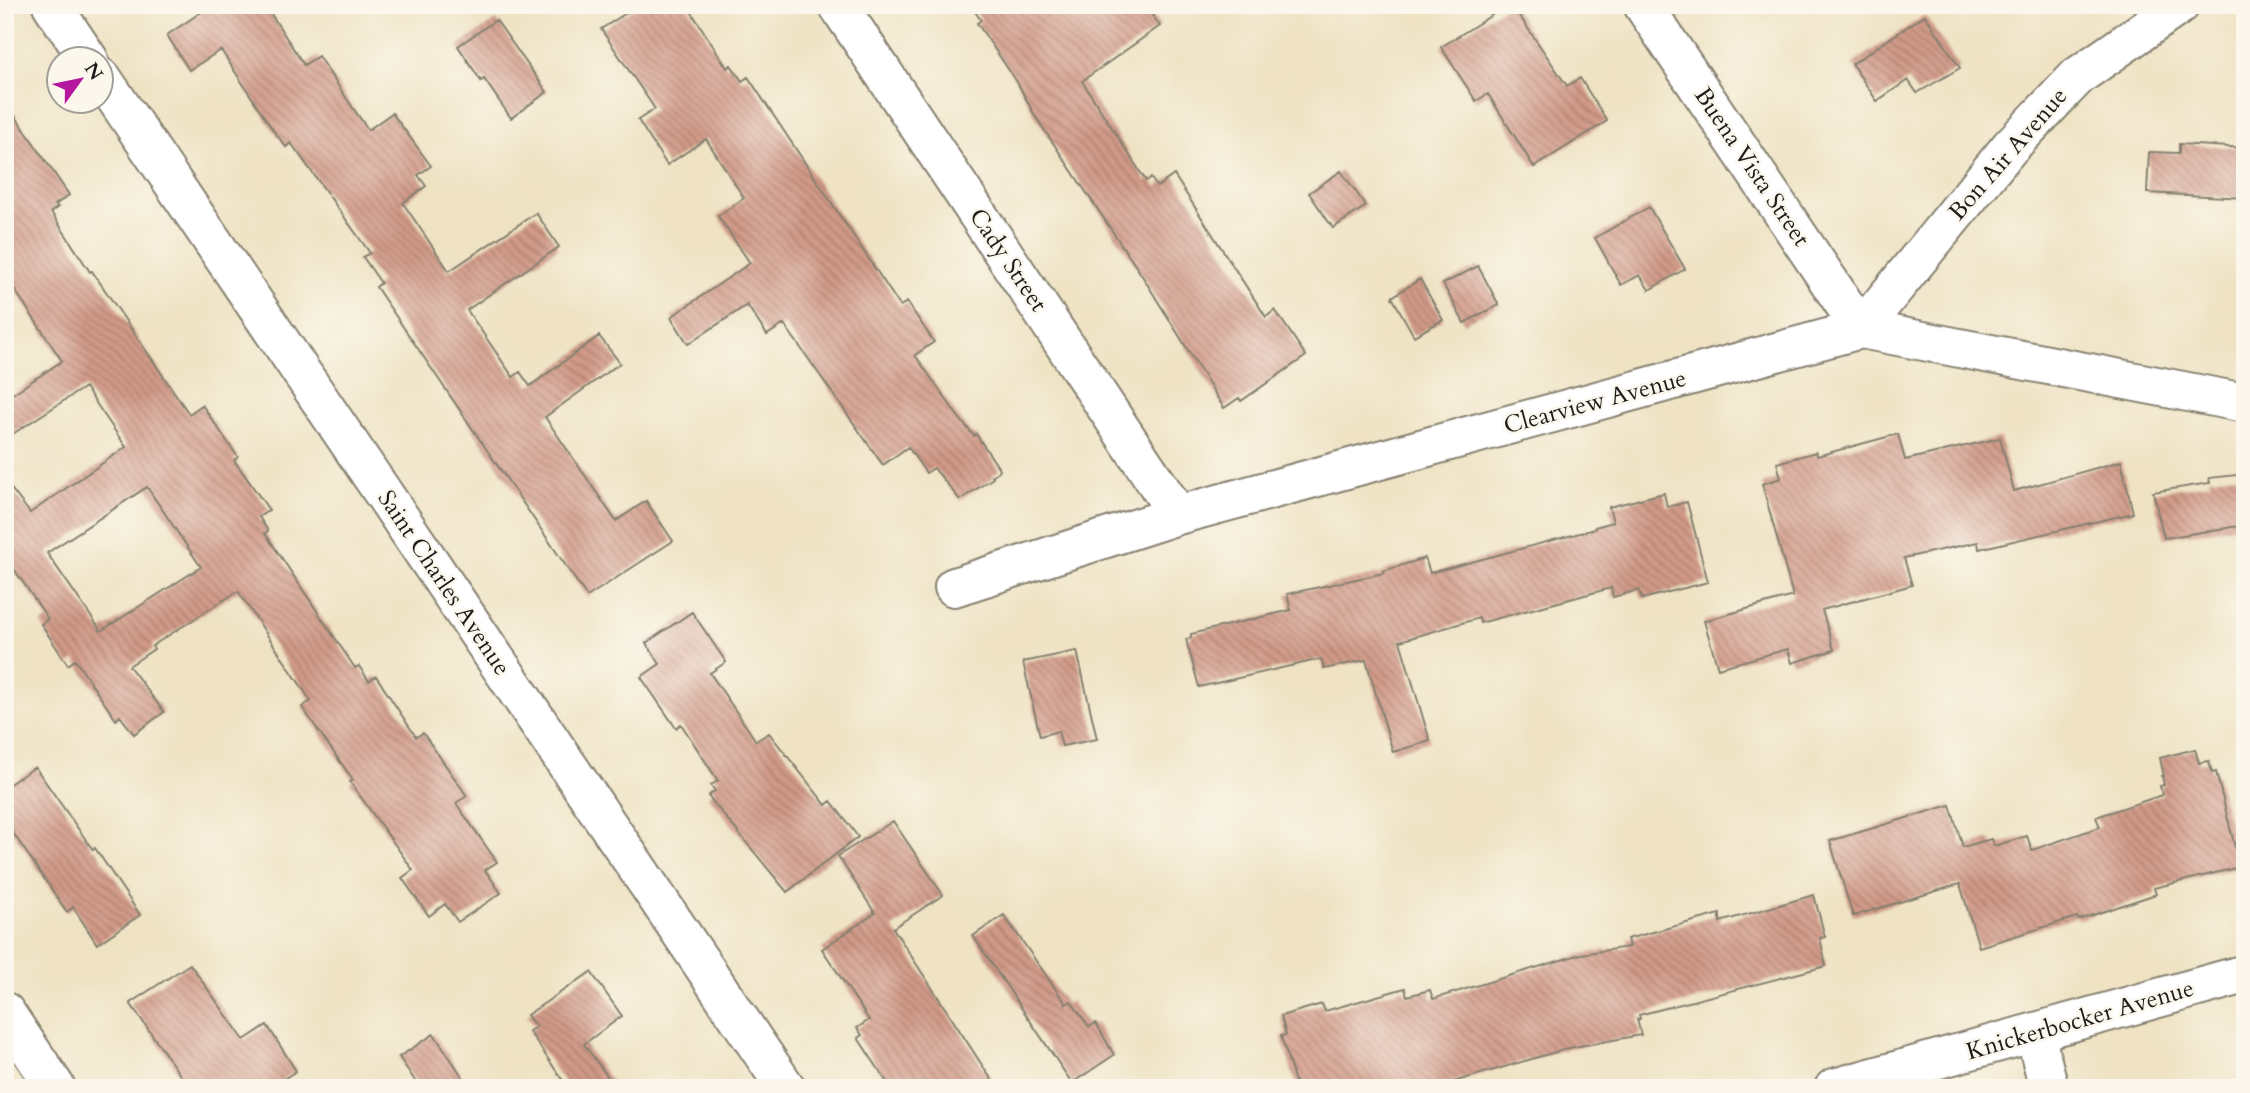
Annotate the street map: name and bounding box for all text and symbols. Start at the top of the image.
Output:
north arrow [46,46,116,116]
text: N [78,57,109,86]
street label: Bon Air Avenue [1941,80,2075,228]
street label: Buena Vista Street [1686,81,1818,253]
street label: Cady Street [961,202,1055,319]
street label: Clearview Avenue [1500,362,1690,442]
street label: Saint Charles Avenue [370,484,518,682]
street label: Knickerbocker Avenue [1962,972,2198,1068]

